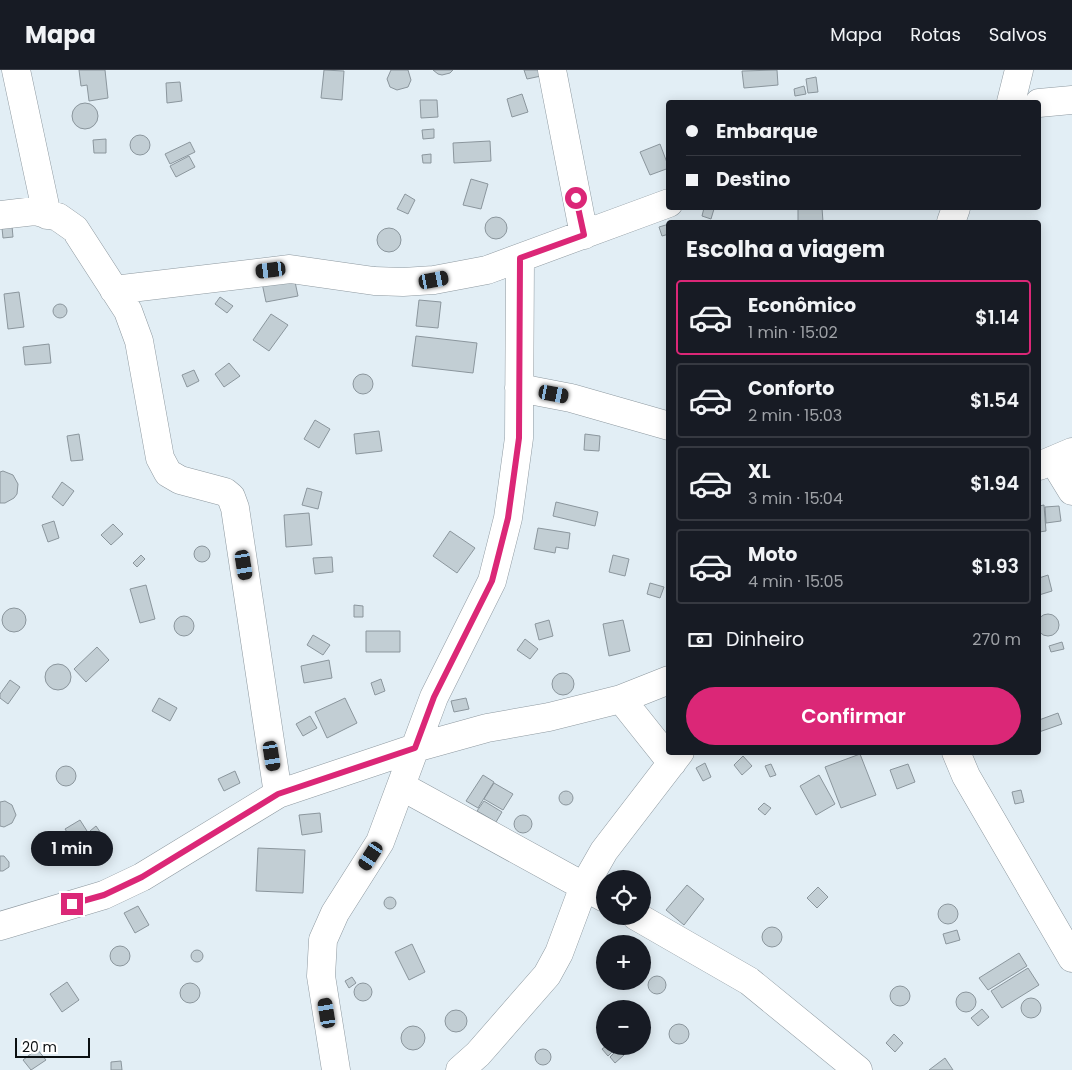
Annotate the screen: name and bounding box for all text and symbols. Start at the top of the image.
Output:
text: Mapa [25,18,96,51]
text: Mapa [830,22,882,47]
text: Rotas [910,22,961,47]
text: Salvos [989,22,1047,47]
text: Embarque [716,118,818,145]
text: Destino [716,166,790,193]
route start [565,187,587,209]
text: Escolha a viagem [686,234,885,265]
car [255,261,286,279]
car [417,270,450,290]
text: Econômico [748,292,856,319]
icon: car [688,295,733,340]
text: $1.14 [975,304,1019,331]
text: 1 min · 15:02 [748,321,838,344]
text: Conforto [748,375,834,402]
icon: car [688,378,733,423]
car [537,384,570,404]
text: $1.54 [970,387,1019,414]
text: 2 min · 15:03 [748,404,842,427]
text: XL [748,458,771,485]
icon: car [688,461,733,506]
text: $1.94 [970,470,1019,497]
text: 3 min · 15:04 [748,487,843,510]
text: Moto [748,541,797,568]
icon: car [688,544,733,589]
car [234,549,253,581]
text: $1.93 [971,553,1019,580]
text: 4 min · 15:05 [748,570,844,593]
icon: cash [686,626,714,654]
text: Dinheiro [726,626,804,653]
text: 270 m [972,628,1021,651]
button: Confirmar [686,687,1021,745]
car [262,740,281,772]
callout: 1 min [31,832,113,866]
text: 1 min [51,837,93,860]
car [356,839,385,873]
map controls [596,870,651,1055]
button: locate [596,870,651,925]
route end [61,893,83,915]
button: + [596,935,651,990]
car [317,997,336,1029]
button: − [596,1000,651,1055]
scale bar [15,1035,90,1058]
text: 20 m [22,1037,57,1057]

